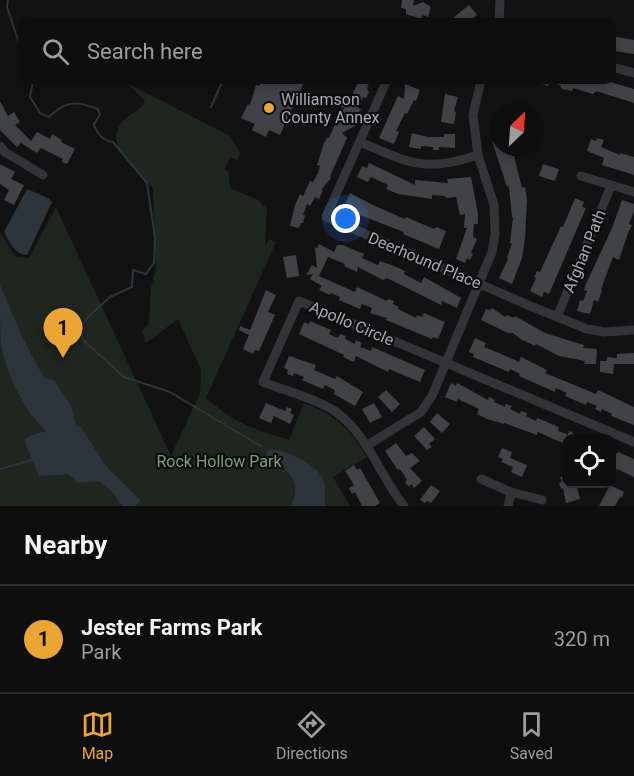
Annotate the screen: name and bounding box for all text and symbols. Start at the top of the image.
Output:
search box [18,18,616,84]
icon: search [39,35,72,68]
text: Search here [87,39,203,64]
place label: Williamson County Annex [281,90,380,127]
marker: Williamson County Annex [262,101,276,115]
north arrow [490,102,544,156]
your location [331,204,360,233]
street label: Afghan Path [559,207,610,295]
street label: Deerhound Place [365,228,484,293]
street label: Apollo Circle [307,297,397,350]
pin: 1 [44,308,82,358]
map controls [562,434,616,488]
button: locate [562,434,616,488]
park label: Rock Hollow Park [156,452,282,471]
text: Nearby [24,530,107,560]
text: Jester Farms Park [81,615,262,640]
text: 1 [38,627,49,651]
text: 320 m [554,627,610,651]
text: Park [81,640,121,664]
tab: Map [81,708,114,763]
tab: Directions [276,708,348,763]
tab: Saved [510,708,553,763]

